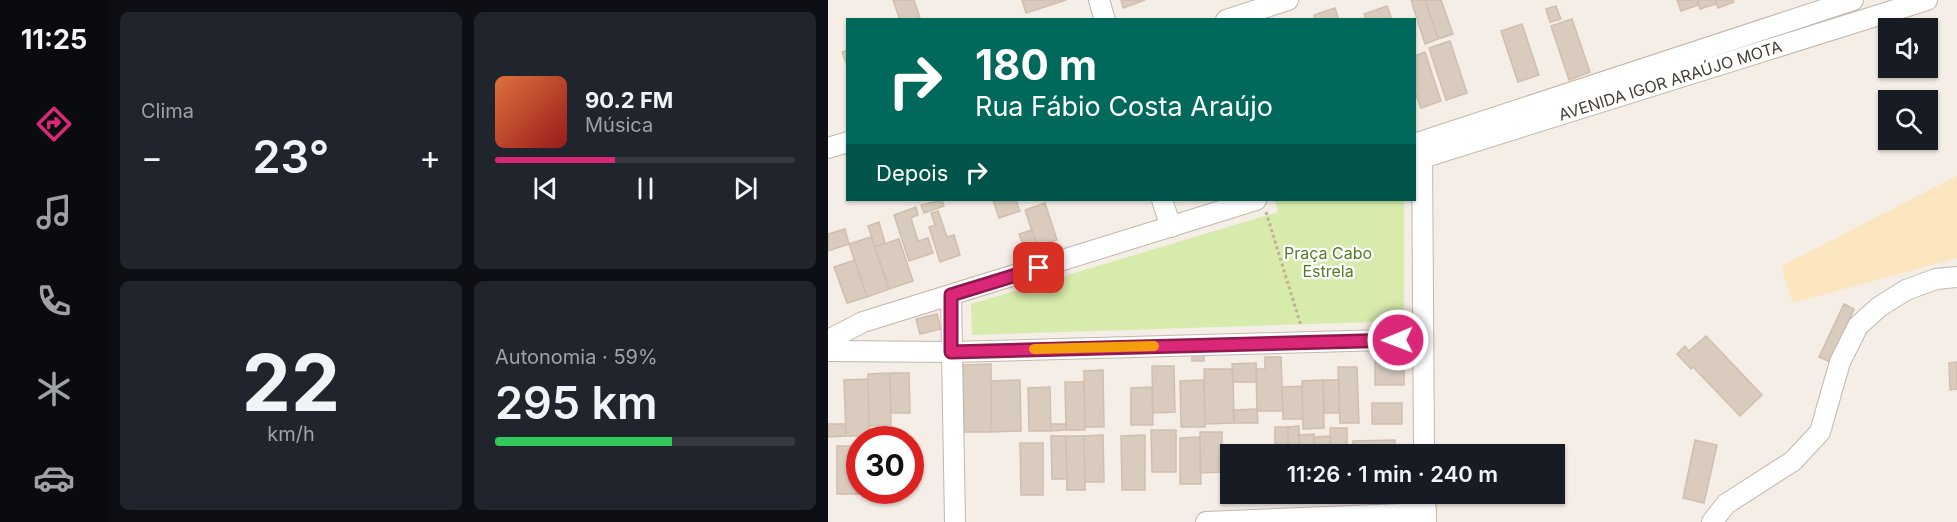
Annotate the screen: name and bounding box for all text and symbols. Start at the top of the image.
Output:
map controls [1878,18,1938,150]
button: sound [1878,18,1938,78]
text: 11:25 [21,23,87,56]
street label: AVENIDA IGOR ARAÚJO MOTA [1556,36,1784,125]
text: 180 m [975,39,1097,90]
icon: right [876,42,954,120]
text: 90.2 FM [585,87,673,113]
text: Rua Fábio Costa Araújo [975,90,1273,123]
button: search [1878,90,1938,150]
text: Clima [141,99,194,123]
icon: directions [33,103,75,145]
text: Música [585,113,653,137]
text: 23° [253,129,329,184]
text: − [141,137,163,177]
text: + [419,137,441,177]
icon: right [960,156,993,189]
text: Depois [876,160,948,186]
icon: previous [529,172,562,205]
icon: pause [629,172,662,205]
icon: next [729,172,762,205]
icon: music [33,191,75,233]
pin [1013,242,1064,293]
park label: Praça Cabo Estrela [1284,243,1372,281]
icon: arrive [1022,251,1055,284]
icon: phone [33,280,75,322]
position arrow [1366,308,1430,372]
text: 22 [242,335,340,430]
text: Autonomia · 59% [495,345,658,369]
icon: climate [33,368,75,410]
text: 295 km [495,375,658,430]
text: km/h [267,422,315,446]
speed limit sign: 30 [846,426,924,504]
icon: car [33,457,75,499]
text: 11:26 · 1 min · 240 m [1287,461,1498,487]

